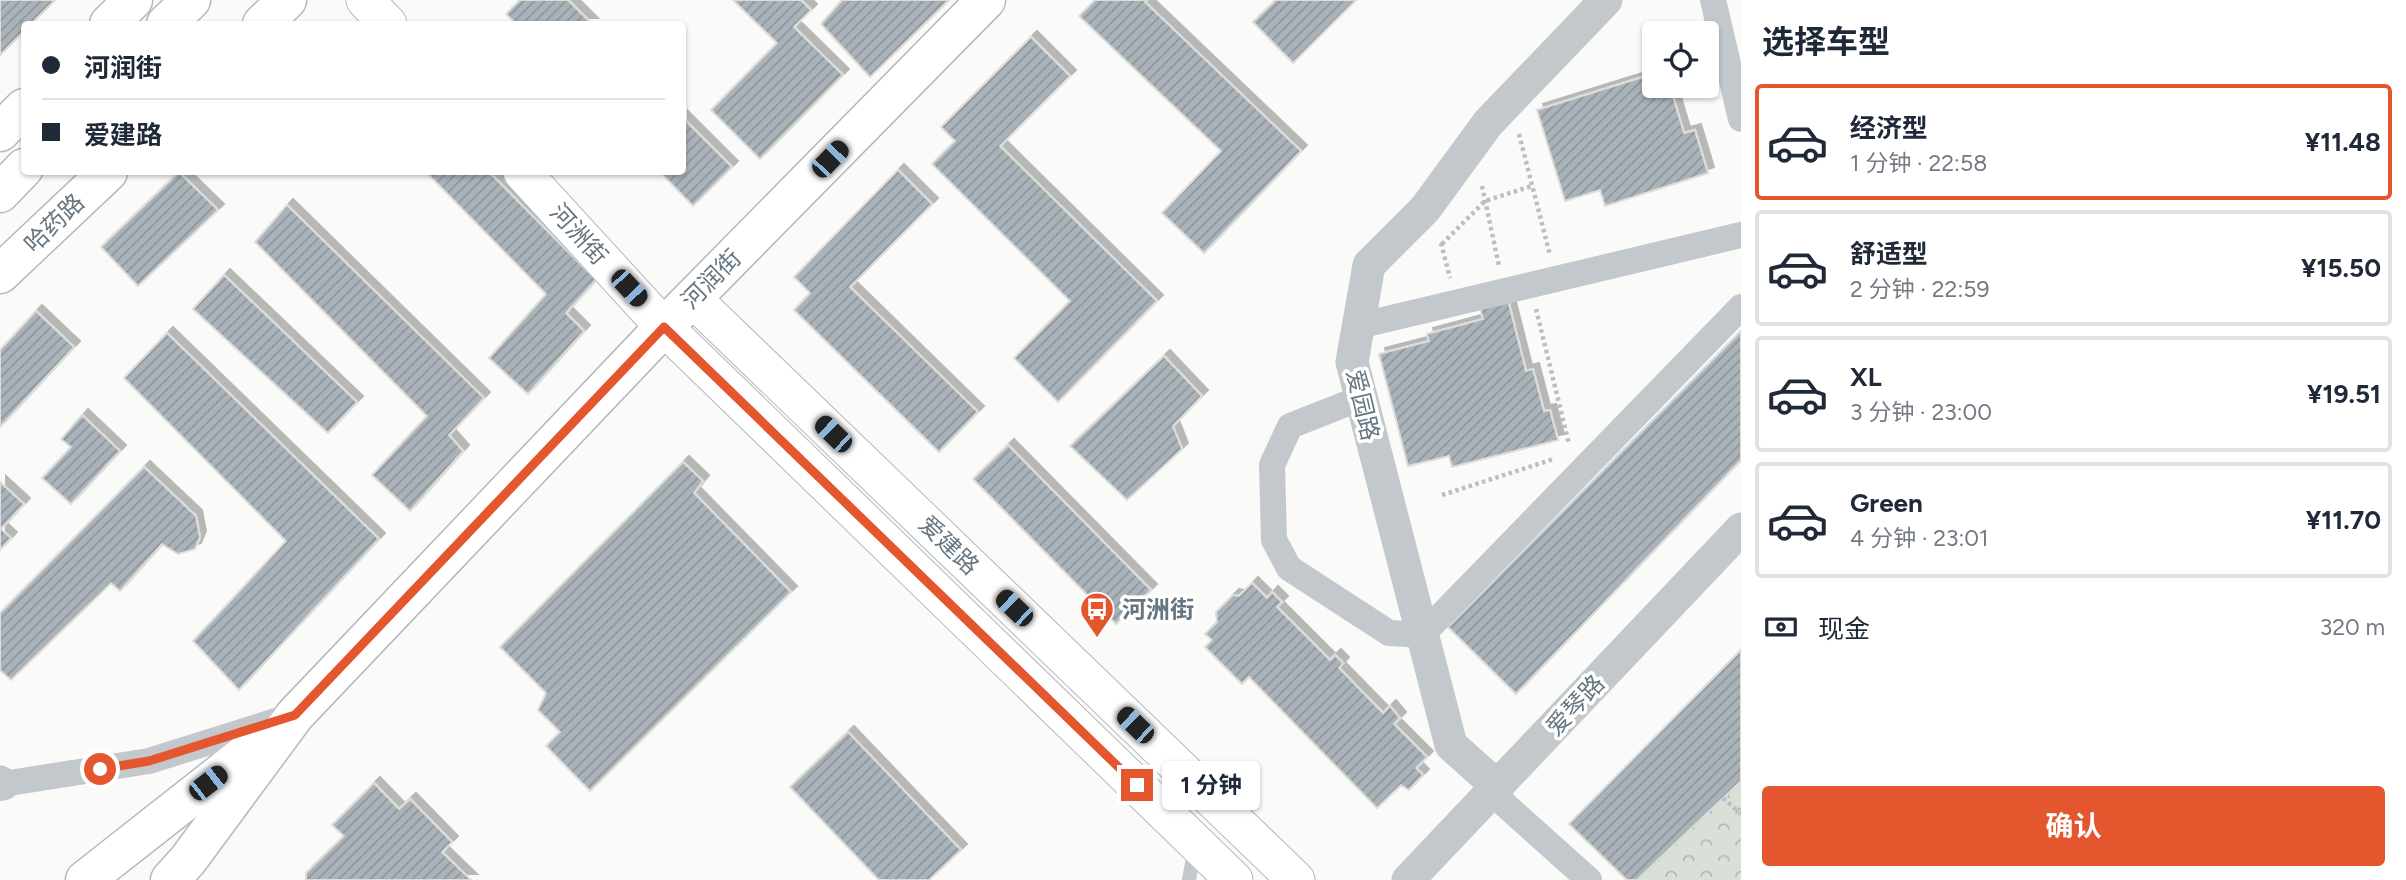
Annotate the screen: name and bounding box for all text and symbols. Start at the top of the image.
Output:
map controls [1642,21,1719,98]
button: locate [1642,21,1719,98]
text: 选择车型 [1762,23,1890,61]
text: 河润街 [84,52,162,84]
icon: car [1766,111,1829,174]
text: 经济型 [1850,112,1928,144]
text: 爱建路 [84,119,162,151]
text: ¥11.48 [2305,126,2381,158]
car [808,137,853,181]
text: 1 分钟 · 22:58 [1850,149,1987,177]
street label: 哈药路 [18,188,90,258]
street label: 河洲街 [544,198,614,270]
icon: car [1766,237,1829,300]
text: 舒适型 [1850,238,1928,270]
street label: 河润街 [675,243,747,315]
text: ¥15.50 [2301,252,2381,284]
car [607,265,652,311]
text: 2 分钟 · 22:59 [1850,275,1990,303]
text: XL [1850,361,1882,393]
icon: car [1766,363,1829,426]
street label: 爱园路 [1341,367,1385,443]
text: ¥19.51 [2307,378,2381,410]
text: 3 分钟 · 23:00 [1850,398,1992,426]
car [811,412,856,456]
text: Green [1850,487,1923,519]
icon: car [1766,489,1829,552]
text: ¥11.70 [2306,504,2381,536]
street label: 爱建路 [913,510,985,580]
text: 4 分钟 · 23:01 [1850,524,1989,552]
car [992,586,1037,630]
bus stop icon: 河洲街 [1078,590,1116,639]
place label: 河洲街 [1122,595,1194,624]
icon: cash [1762,608,1800,646]
text: 现金 [1818,613,1870,645]
text: 320 m [2320,613,2385,641]
street label: 爱琴路 [1540,669,1610,741]
car [1113,703,1158,747]
route start [84,753,116,785]
callout: 1 分钟 [1162,760,1260,810]
car [185,762,232,804]
route end [1121,769,1153,801]
text: 1 分钟 [1180,771,1242,799]
button: 确认 [1762,786,2385,866]

